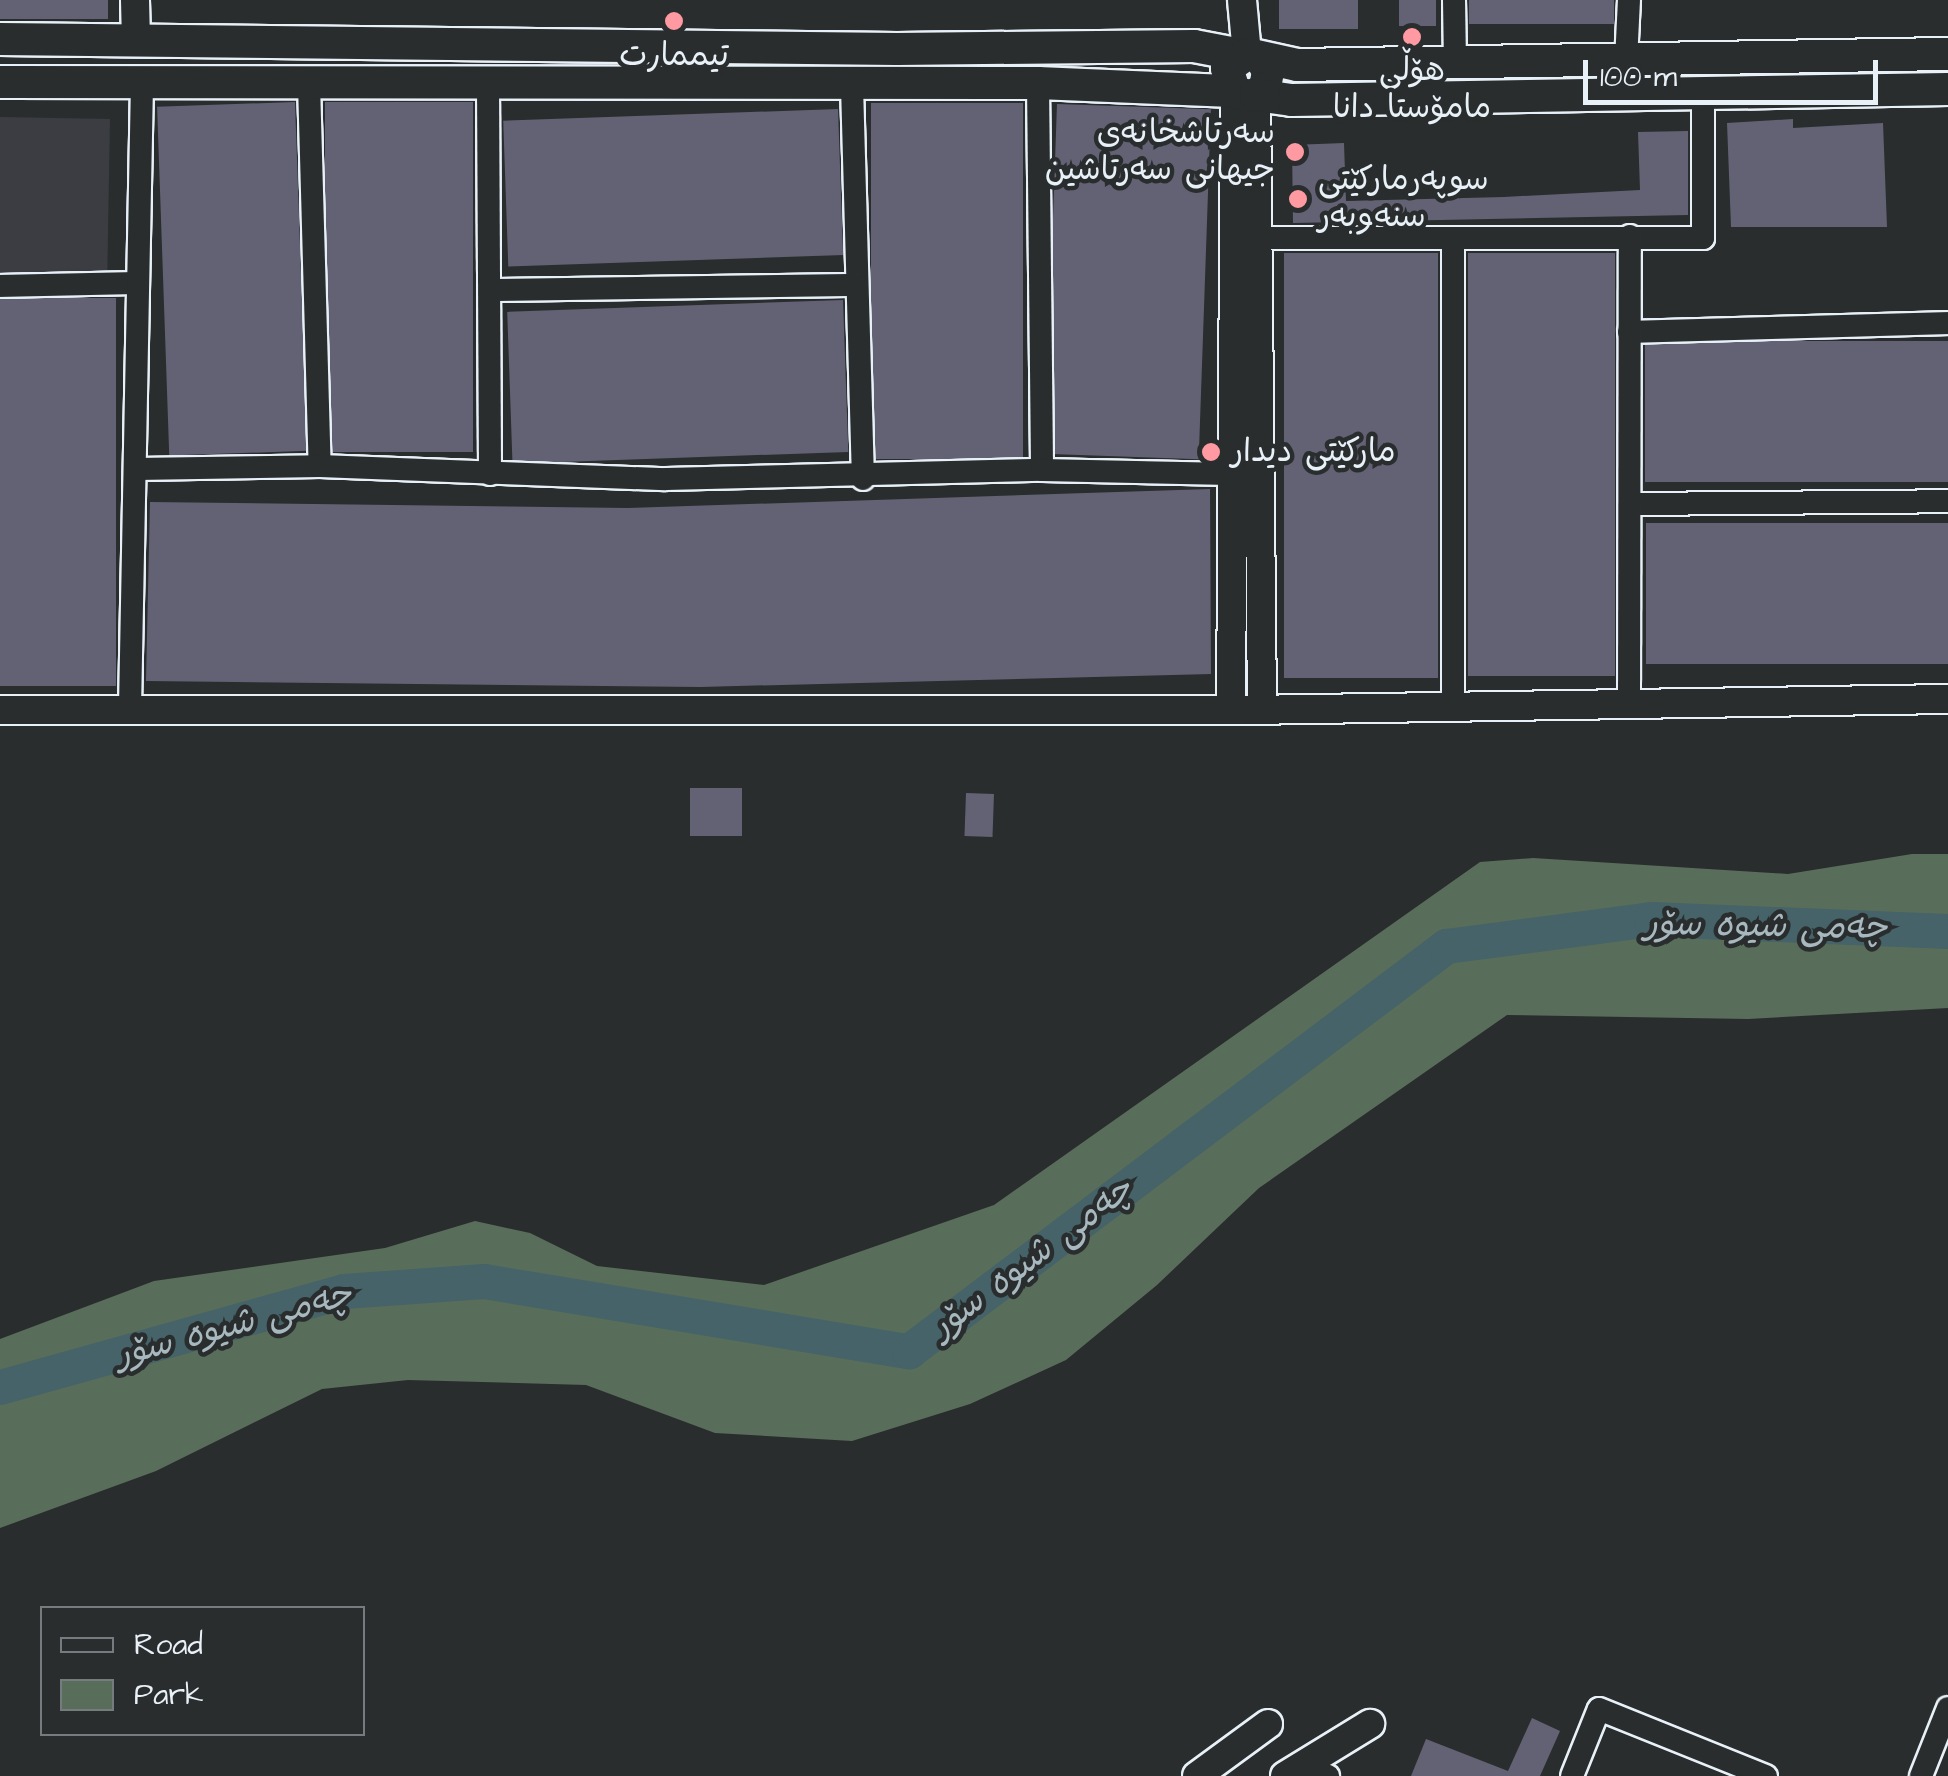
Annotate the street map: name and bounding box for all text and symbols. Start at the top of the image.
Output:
marker: تیممارت [663,10,685,32]
marker: هۆڵی مامۆستا دانا [1401,26,1423,48]
place label: تیممارت [619,37,729,75]
scale bar [1588,40,1883,102]
place label: هۆڵی مامۆستا دانا [1333,53,1491,128]
text: 100 m [1600,56,1677,98]
place label: سەرتاشخانەی جیهانی سەرتاشین [1045,115,1275,190]
marker: سەرتاشخانەی جیهانی سەرتاشین [1284,141,1306,163]
place label: سوپەرمارکێتی سنەوبەر [1318,162,1489,237]
marker: سوپەرمارکێتی سنەوبەر [1287,188,1309,210]
place label: مارکێتی دیدار [1231,433,1396,471]
marker: مارکێتی دیدار [1200,441,1222,463]
water label: چەمی شیوە سۆر [1644,903,1888,949]
water label: چەمی شیوە سۆر [922,1168,1142,1348]
water label: چەمی شیوە سۆر [111,1273,357,1377]
legend [40,1606,365,1736]
text: Road [134,1624,203,1666]
text: Park [134,1674,203,1716]

